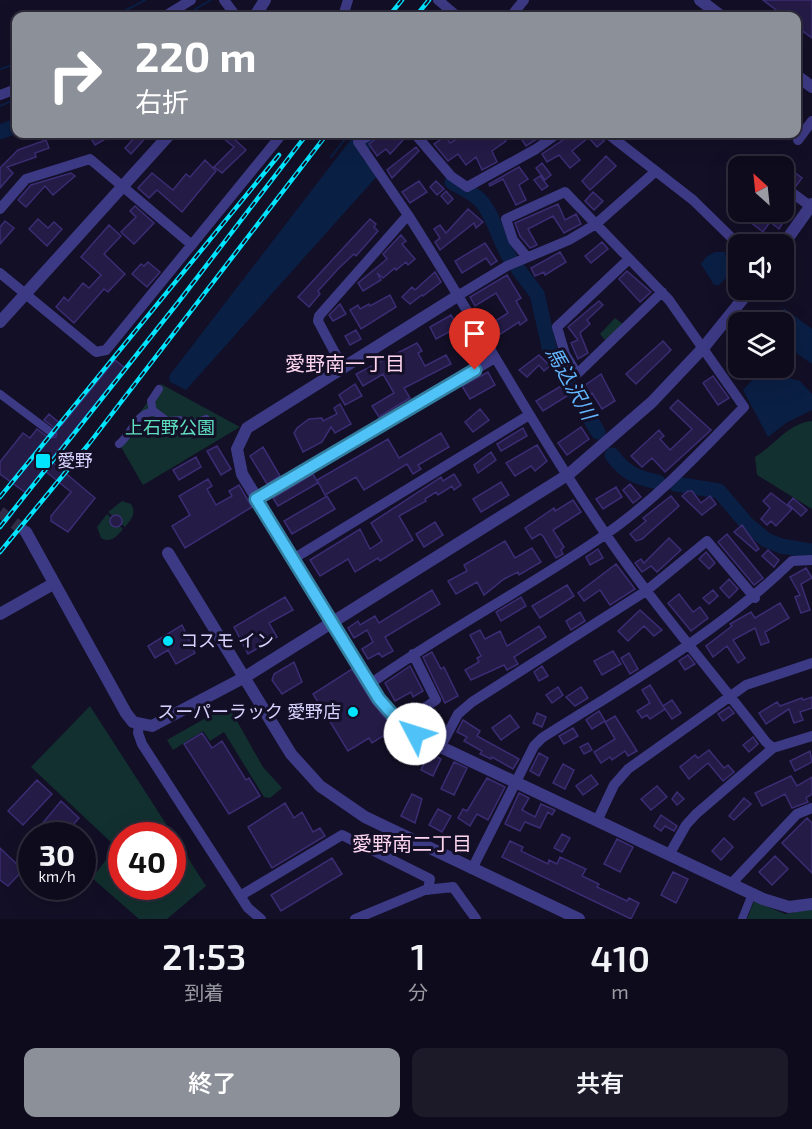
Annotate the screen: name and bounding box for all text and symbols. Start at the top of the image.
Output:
text: 220 m [135,30,256,80]
icon: right [36,36,114,114]
text: 右折 [135,85,189,117]
north arrow [728,156,794,222]
map controls [728,156,794,378]
button: sound [728,234,794,300]
pin [449,308,500,370]
button: layers [728,312,794,378]
icon: arrive [458,317,491,350]
water label: 馬込沢川 [542,342,603,425]
district label: 愛野南一丁目 [285,351,405,375]
park label: 上石野公園 [125,416,215,438]
place label: 愛野 [57,449,93,471]
marker: 愛野 [34,452,52,470]
place label: コスモ イン [180,629,274,651]
marker: コスモ イン [161,634,175,648]
place label: スーパーラック 愛野店 [157,700,341,722]
position arrow [383,702,447,766]
marker: スーパーラック 愛野店 [346,705,360,719]
speed limit sign: 40 [108,822,186,900]
district label: 愛野南二丁目 [352,831,472,855]
text: 30 [39,836,75,872]
text: km/h [38,867,76,885]
text: 21:53 [162,934,246,977]
text: 1 [411,934,426,977]
text: 410 [590,936,650,979]
text: m [611,979,629,1003]
text: 到着 [184,980,224,1004]
text: 分 [408,980,428,1004]
button: 終了 [24,1048,400,1117]
button: 共有 [412,1048,788,1117]

